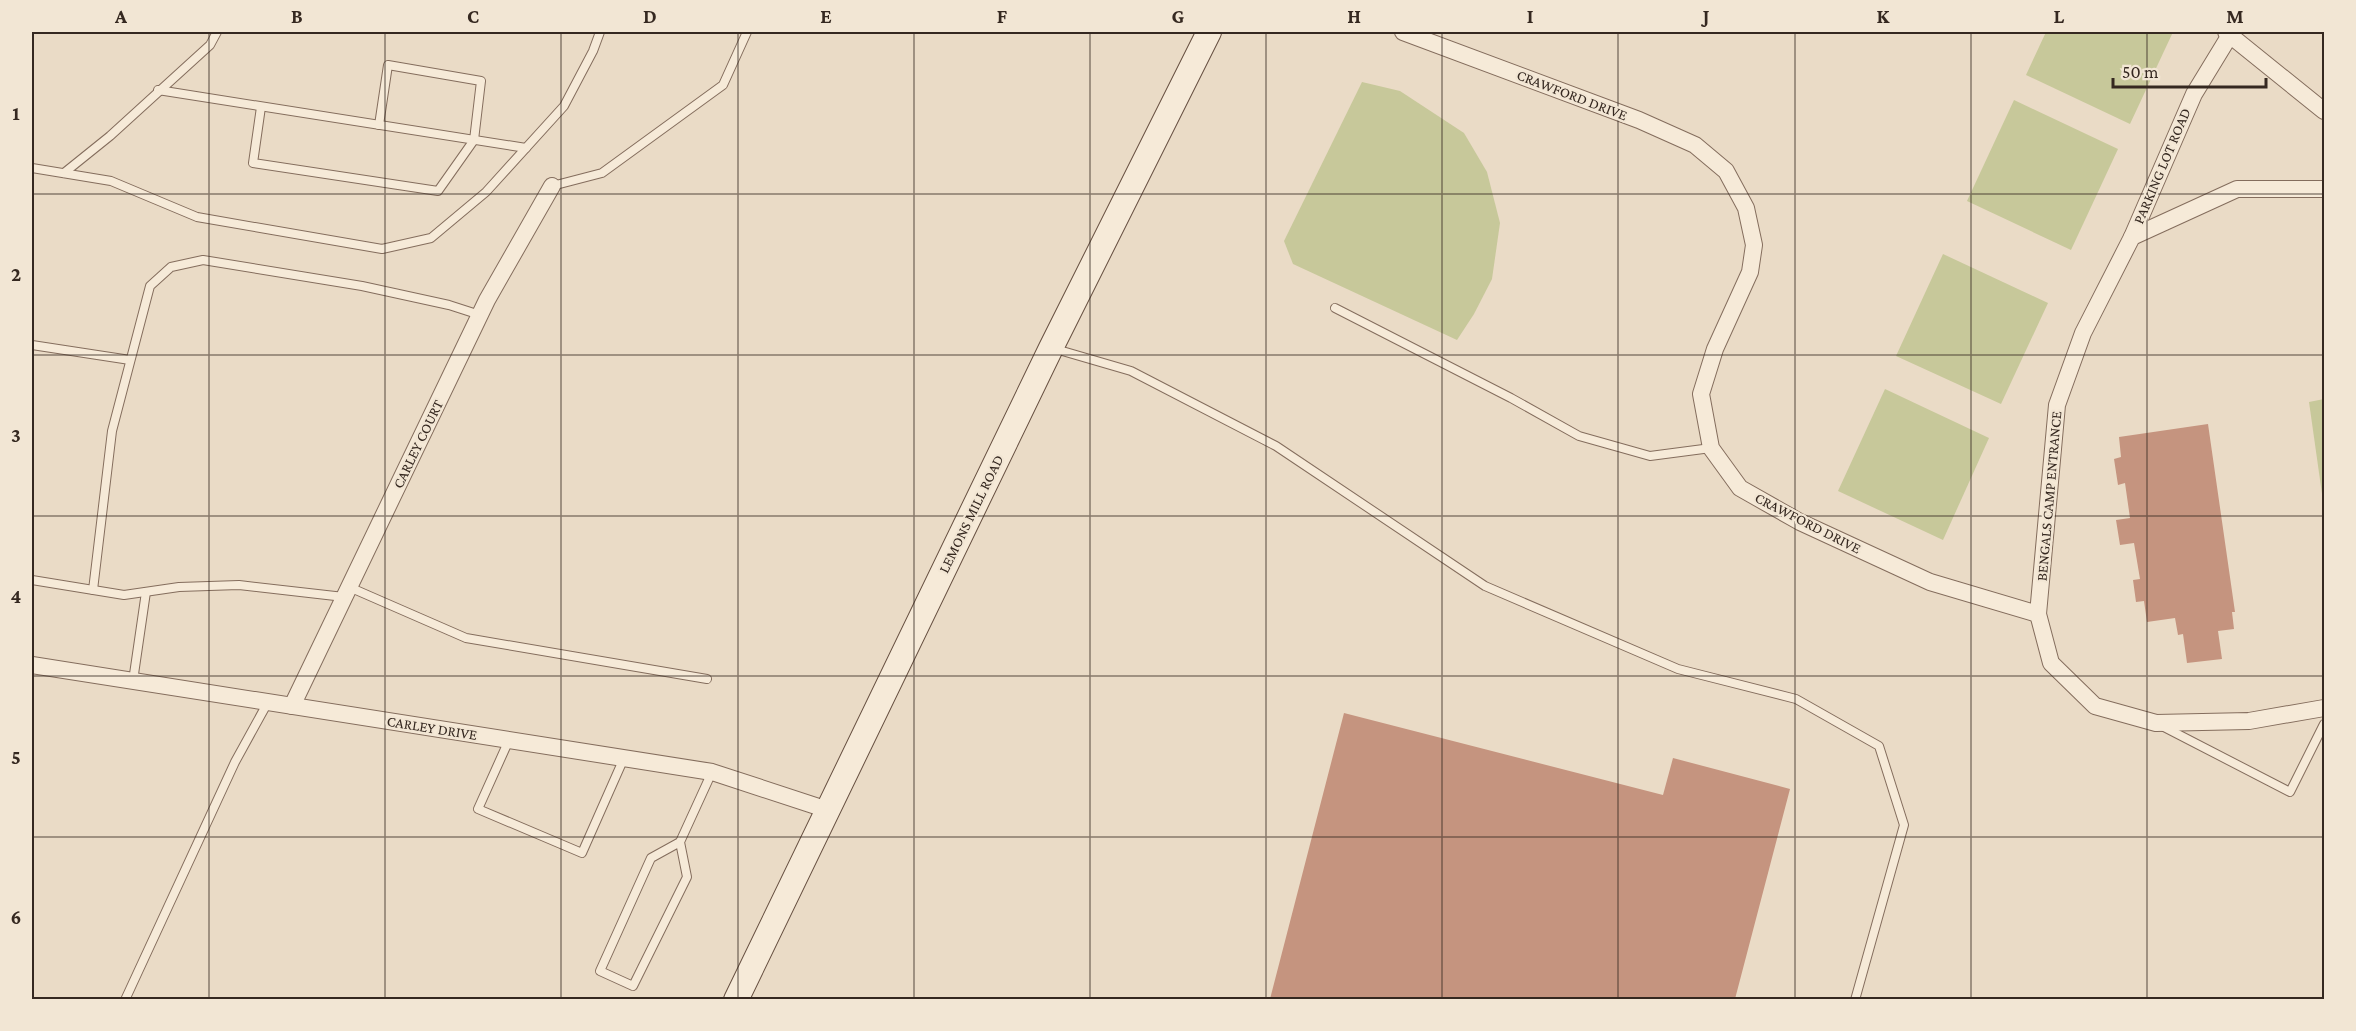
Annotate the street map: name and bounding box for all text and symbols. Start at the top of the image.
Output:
text: A [114,5,128,27]
text: B [291,5,303,27]
text: C [467,5,479,27]
text: D [643,5,657,27]
text: E [820,5,832,27]
text: F [997,5,1008,27]
text: G [1172,5,1185,27]
text: H [1347,5,1361,27]
text: I [1527,5,1534,27]
text: J [1701,5,1710,27]
text: K [1877,5,1891,27]
text: L [2054,5,2065,27]
text: M [2226,5,2244,27]
scale bar [2113,51,2266,89]
text: 50 m [2122,62,2159,82]
street label: CRAWFORD DRIVE [1515,67,1629,123]
text: 1 [12,102,20,124]
street label: PARKING LOT ROAD [2130,106,2194,226]
text: 2 [11,263,21,285]
street label: CARLEY COURT [390,397,446,491]
street label: BENGALS CAMP ENTRANCE [2034,410,2064,582]
text: 3 [11,424,21,446]
street label: LEMONS MILL ROAD [935,452,1007,576]
street label: CRAWFORD DRIVE [1752,489,1864,557]
text: 4 [11,585,22,607]
street label: CARLEY DRIVE [386,713,478,743]
text: 5 [11,746,21,768]
text: 6 [11,906,21,928]

